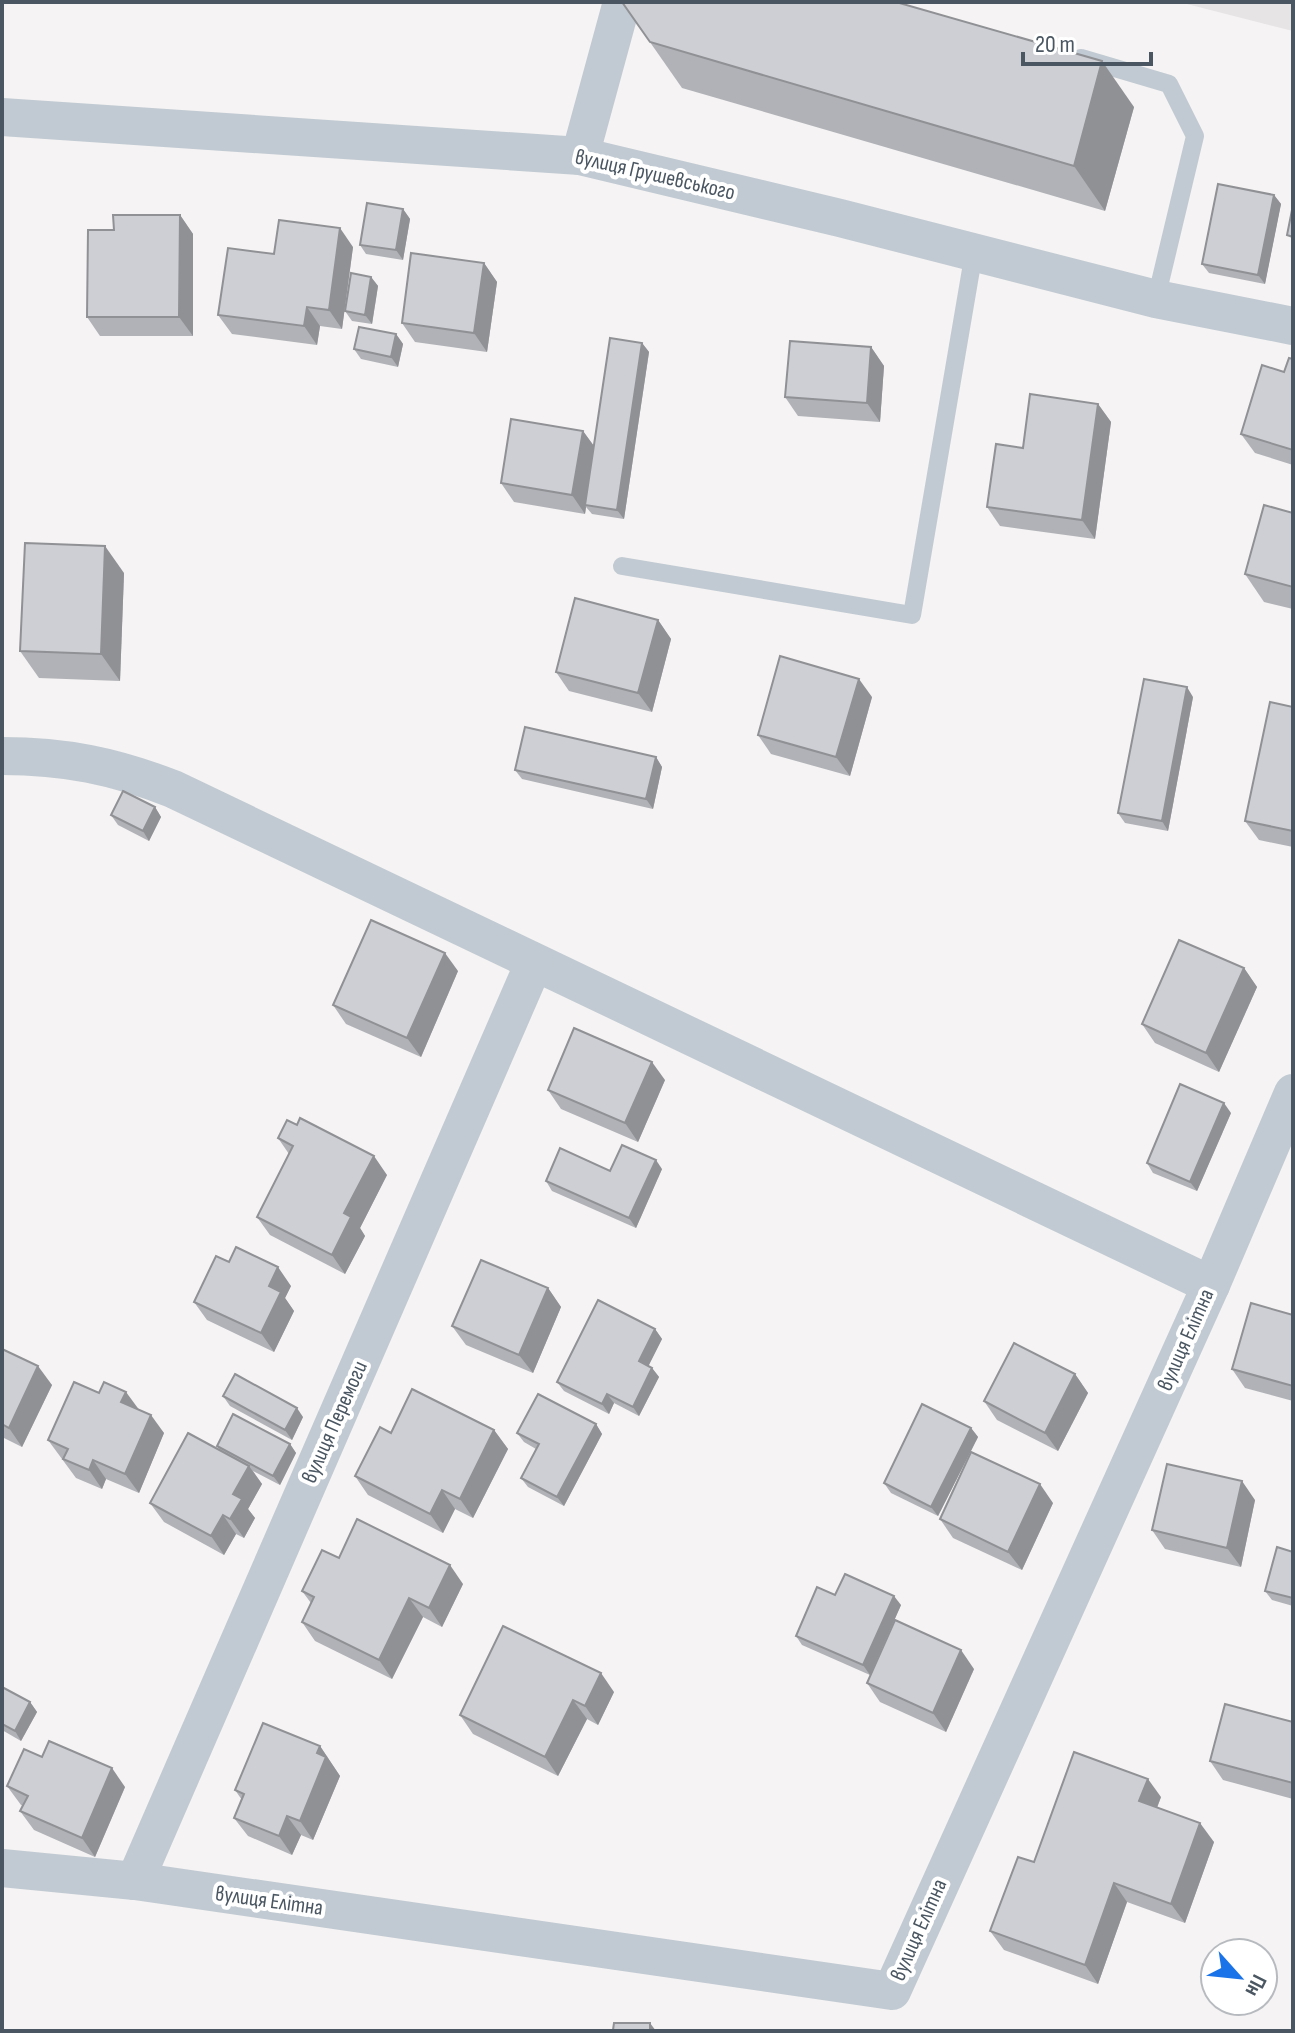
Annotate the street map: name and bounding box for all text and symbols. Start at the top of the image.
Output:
scale bar [1023,16,1151,66]
text: 20 m [1035,30,1075,59]
street label: вулиця Грушевського [572,143,738,207]
street label: вулиця Елітна [1152,1285,1220,1395]
street label: вулиця Перемоги [296,1357,374,1487]
street label: вулиця Елітна [885,1875,953,1985]
street label: вулиця Елітна [213,1880,325,1922]
north arrow [1199,1937,1279,2017]
text: Пн [1239,1970,1272,2001]

